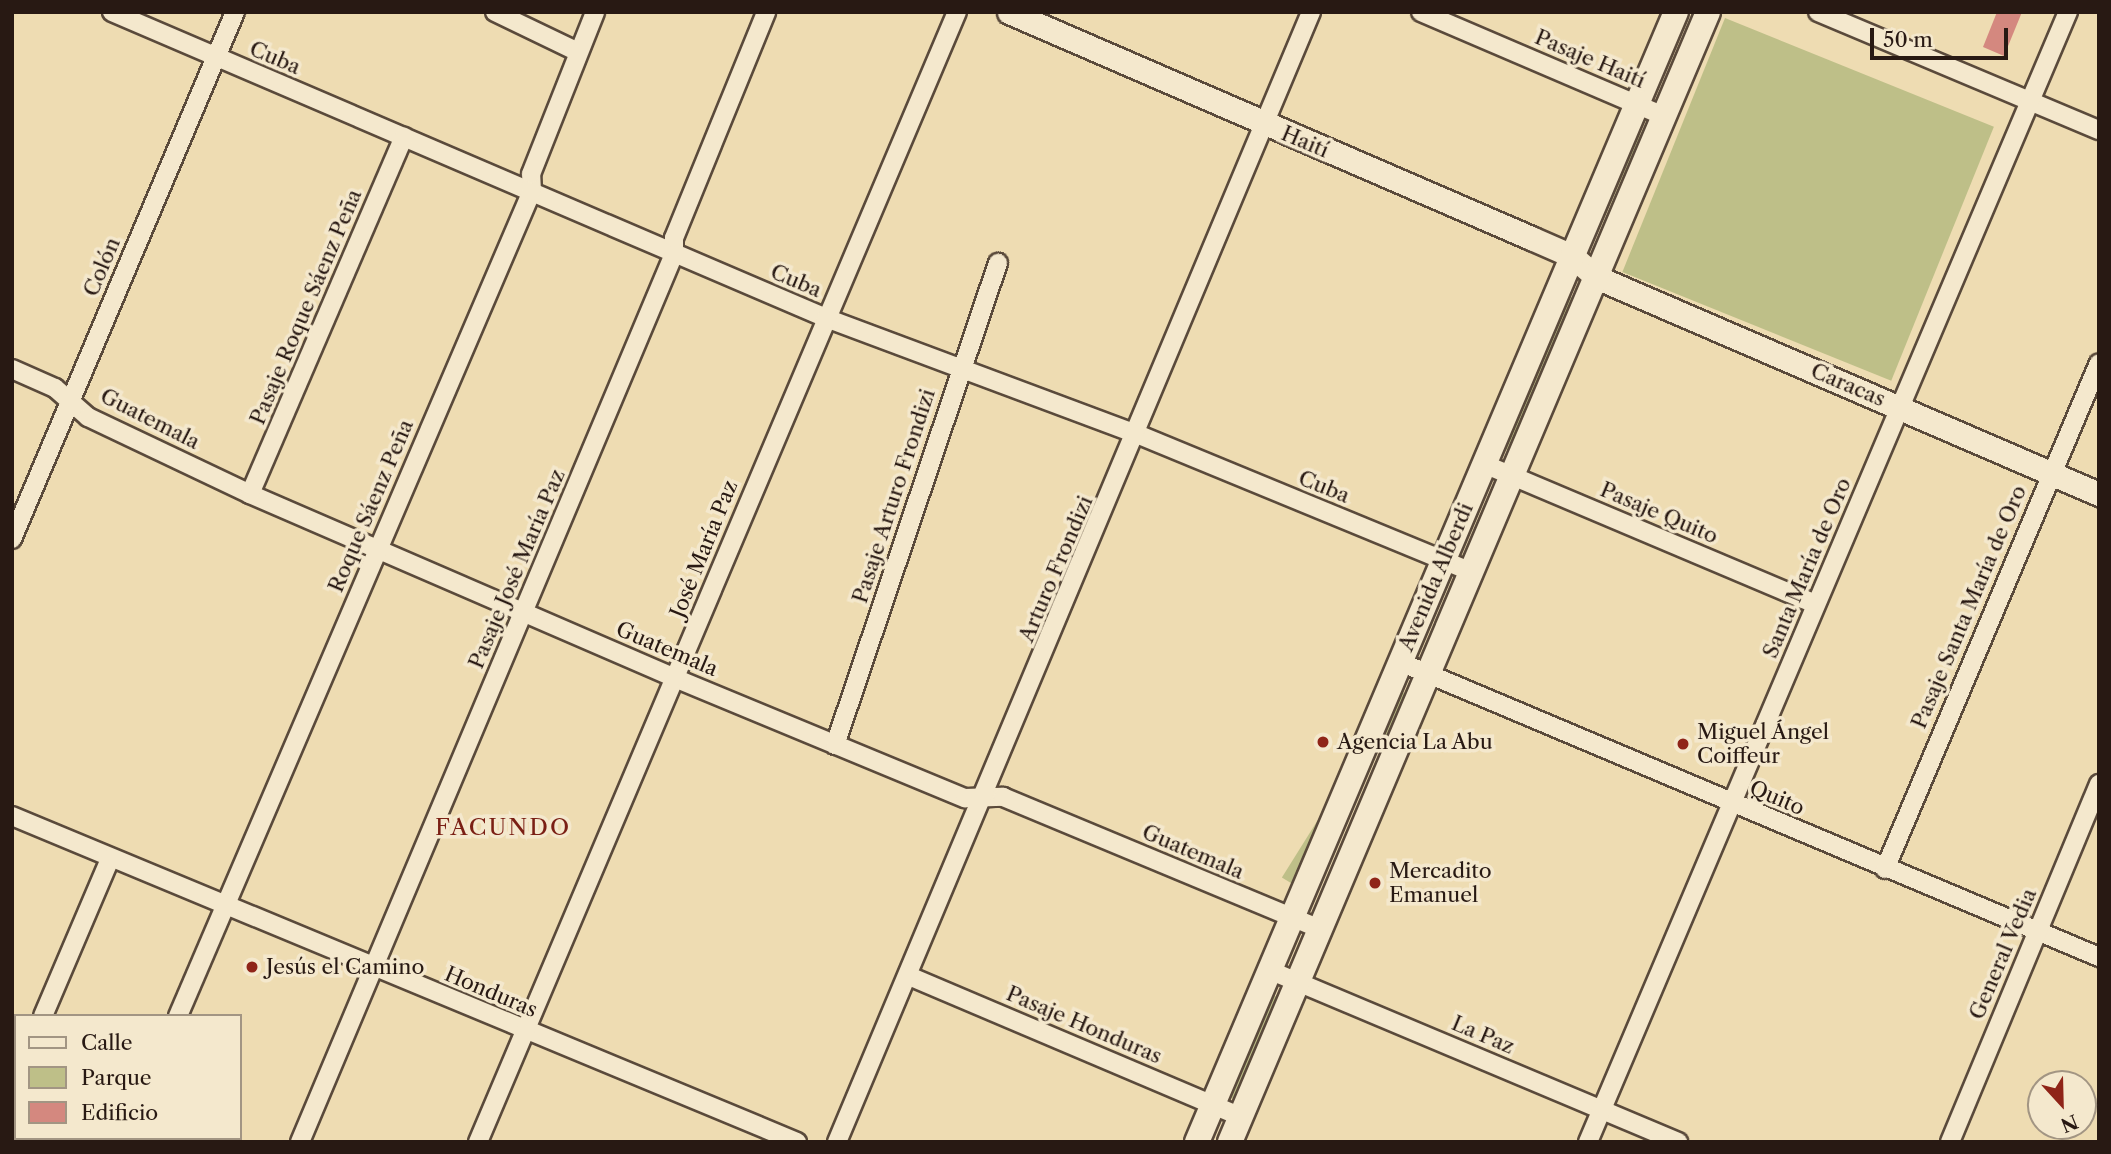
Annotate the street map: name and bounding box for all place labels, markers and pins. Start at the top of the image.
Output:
place label: Miguel Ángel Coiffeur [1697,719,1830,769]
place label: Agencia La Abu [1337,729,1494,755]
marker: Agencia La Abu [1315,734,1331,750]
marker: Miguel Ángel Coiffeur [1675,736,1691,752]
place label: Mercadito Emanuel [1389,858,1492,908]
marker: Mercadito Emanuel [1367,875,1383,891]
place label: Jesús el Camino [266,954,424,980]
marker: Jesús el Camino [244,959,260,975]

